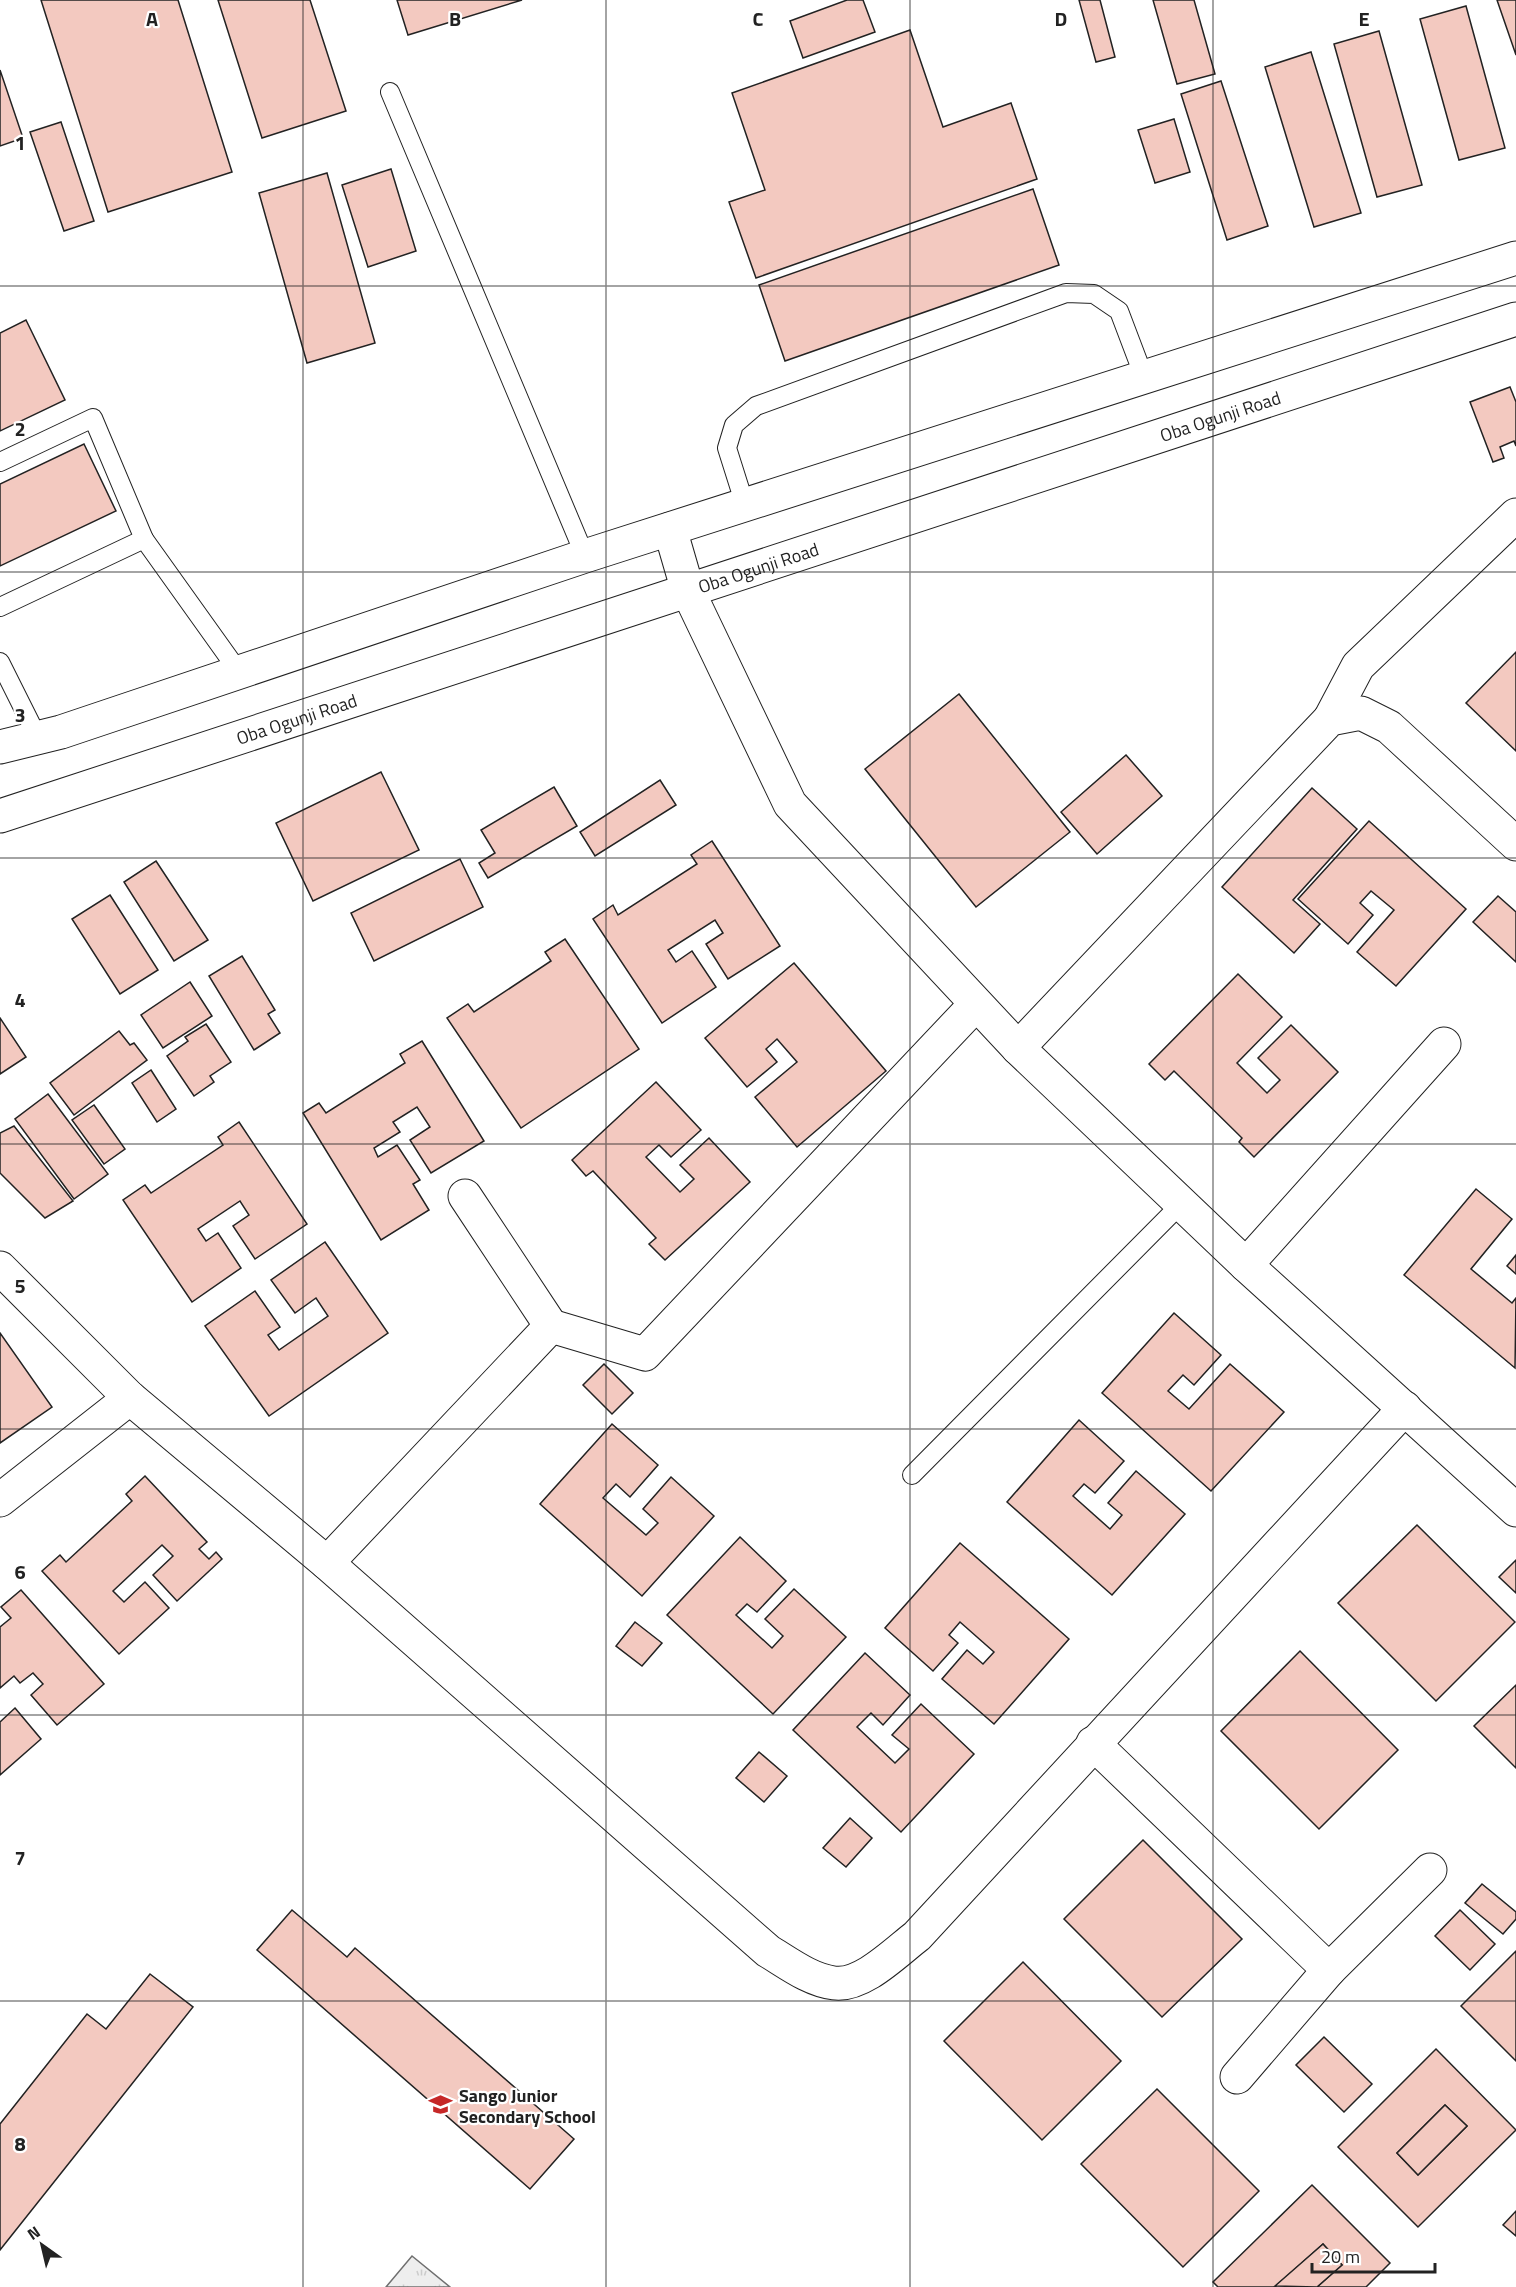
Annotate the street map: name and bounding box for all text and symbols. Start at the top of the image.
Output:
text: A [146,3,158,34]
text: B [449,3,461,34]
text: C [753,3,764,34]
text: D [1055,3,1067,34]
text: E [1358,3,1370,34]
text: 1 [14,127,26,158]
street label: Oba Ogunji Road [1156,384,1284,448]
text: 2 [14,413,26,444]
street label: Oba Ogunji Road [694,535,822,600]
street label: Oba Ogunji Road [233,686,360,751]
text: 3 [14,699,26,730]
text: 4 [14,984,26,1015]
text: 5 [14,1270,26,1301]
text: 6 [14,1556,26,1587]
text: 7 [14,1842,26,1873]
place label: Sango Junior Secondary School [459,2082,596,2130]
school or university icon: Sango Junior Secondary School [428,2092,454,2118]
text: 8 [14,2128,26,2159]
north arrow [12,2215,72,2275]
text: N [22,2220,45,2246]
scale bar [1312,2236,1435,2274]
text: 20 m [1321,2243,1360,2270]

